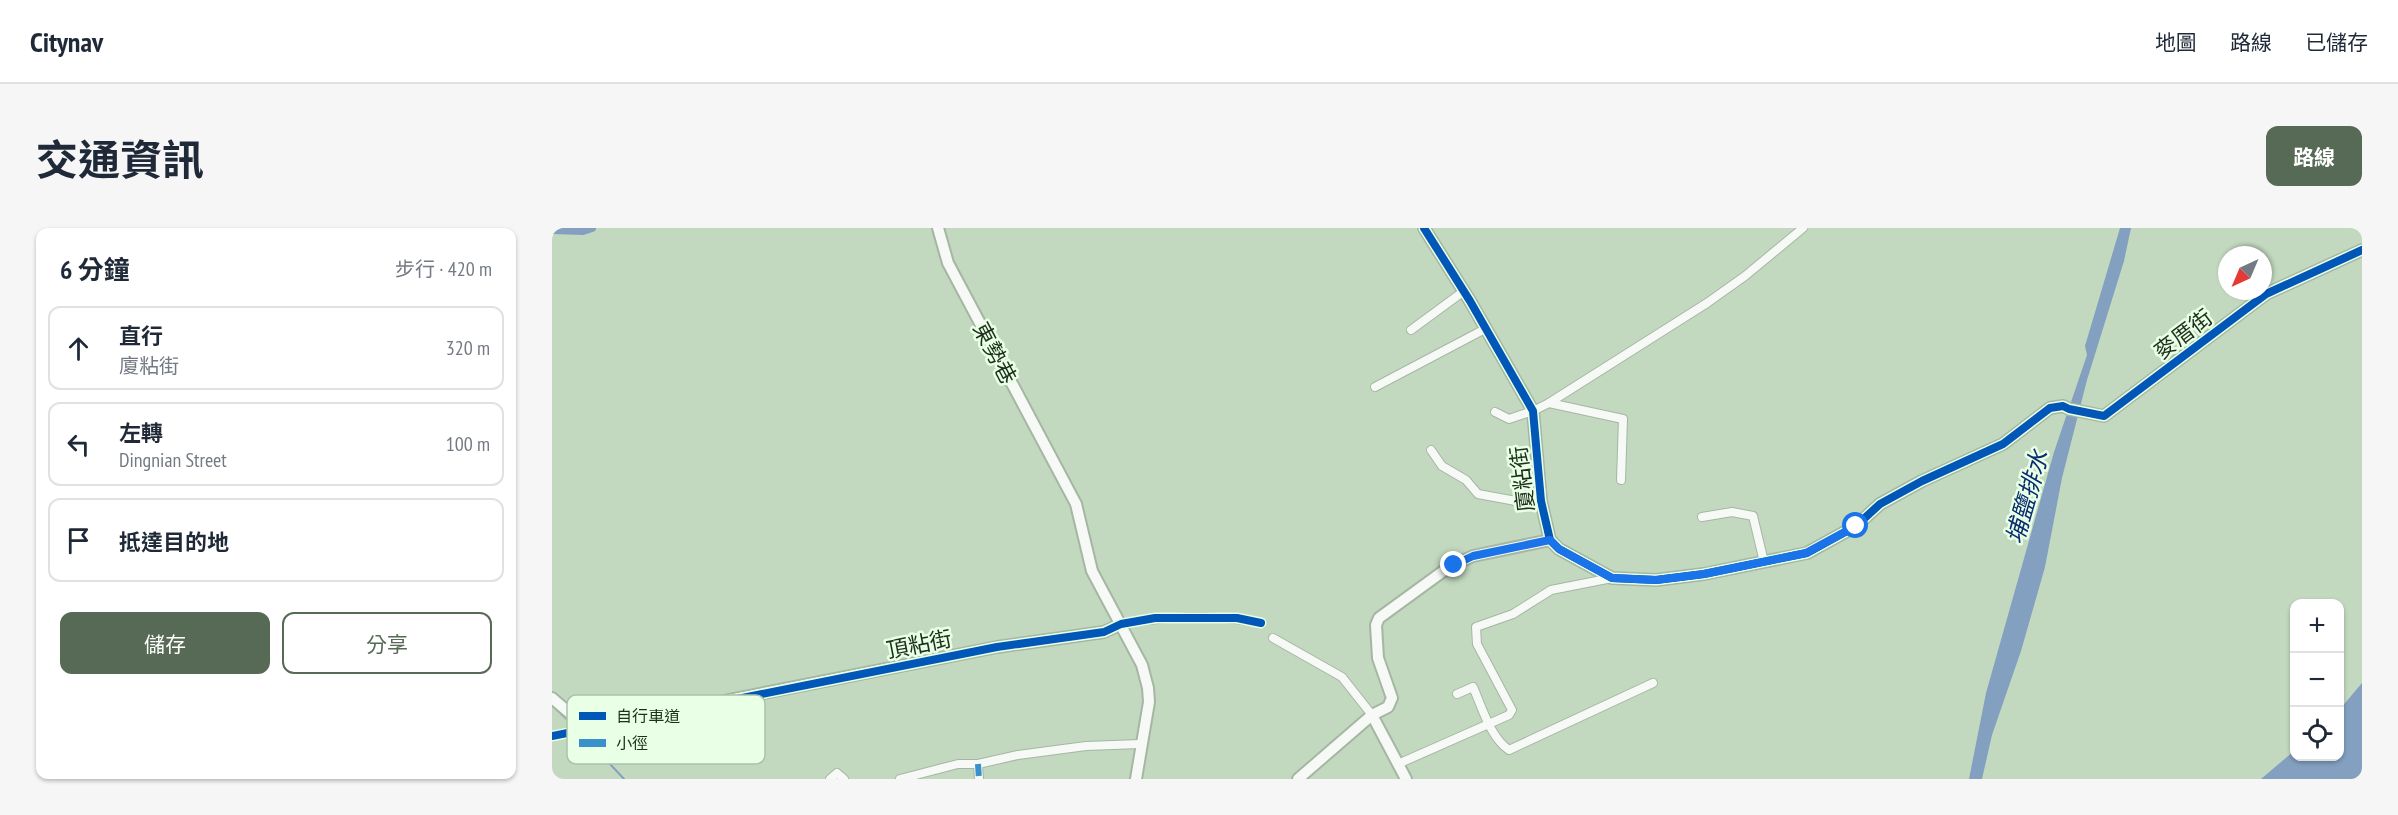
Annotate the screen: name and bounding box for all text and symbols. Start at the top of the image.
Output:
text: Citynav [30,23,103,60]
text: 地圖 [2155,29,2197,56]
text: 路線 [2230,29,2272,56]
text: 已儲存 [2305,29,2368,56]
button: 路線 [2266,126,2362,186]
text: 交通資訊 [36,132,204,187]
north arrow [2218,246,2272,300]
text: 6 分鐘 [60,253,130,286]
text: 步行 · 420 m [395,256,492,282]
street label: 麥厝街 [2148,303,2218,365]
street label: 東勢巷 [967,317,1023,389]
text: 直行 [119,322,163,350]
icon: ahead [62,332,95,365]
text: 320 m [446,335,490,361]
text: 廈粘街 [119,353,179,379]
text: 左轉 [119,419,163,447]
icon: left [62,428,95,461]
text: 100 m [446,431,490,457]
street label: 廈粘街 [1504,445,1540,513]
water label: 埔鹽排水 [1999,446,2055,547]
text: Dingnian Street [119,447,227,473]
route start [1842,512,1868,538]
icon: arrive [62,524,95,557]
text: 抵達目的地 [119,528,229,556]
route end [1440,551,1466,577]
map controls [2290,599,2344,761]
button: + [2290,599,2344,653]
button: 儲存 [60,612,270,674]
button: 分享 [282,612,492,674]
street label: 頂粘街 [884,624,954,664]
button: − [2290,653,2344,707]
legend [567,695,765,764]
text: 自行車道 [616,706,680,726]
button: locate [2290,707,2344,761]
text: 小徑 [616,733,648,753]

